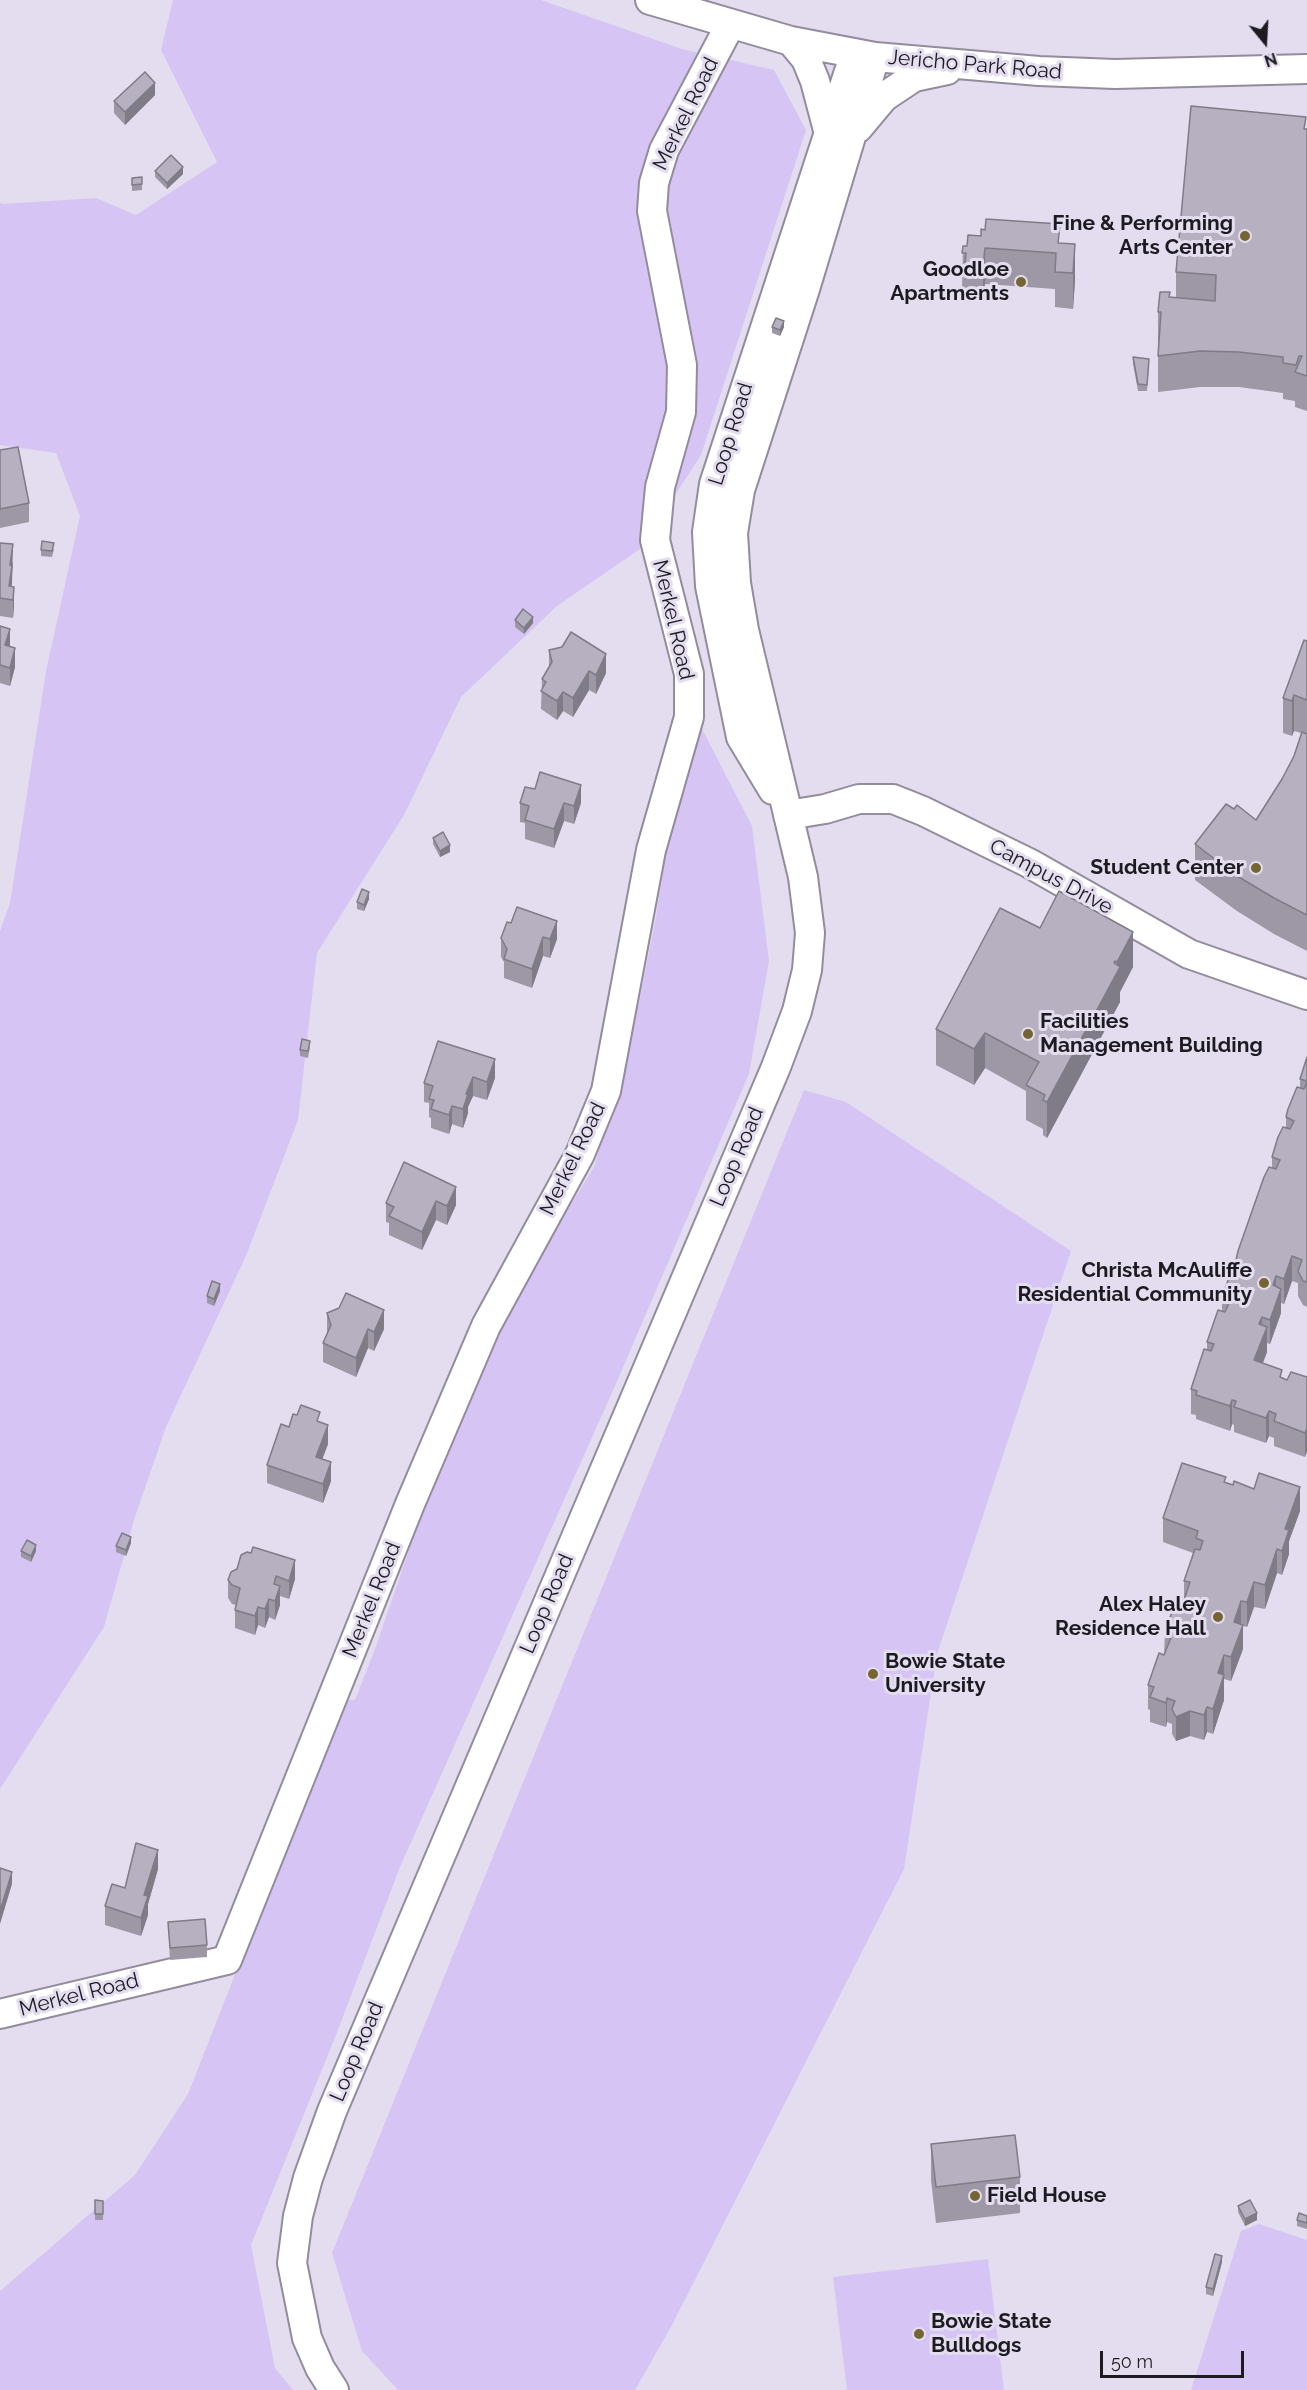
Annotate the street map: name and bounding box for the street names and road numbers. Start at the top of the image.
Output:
street label: Jericho Park Road [887,45,1063,85]
street label: Merkel Road [648,54,724,174]
street label: Loop Road [704,380,758,488]
street label: Merkel Road [647,558,699,682]
street label: Campus Drive [985,834,1117,920]
street label: Merkel Road [535,1099,611,1219]
street label: Loop Road [705,1103,769,1211]
street label: Merkel Road [337,1539,407,1661]
street label: Loop Road [515,1550,579,1658]
street label: Merkel Road [17,1968,141,2022]
street label: Loop Road [325,1998,389,2106]

